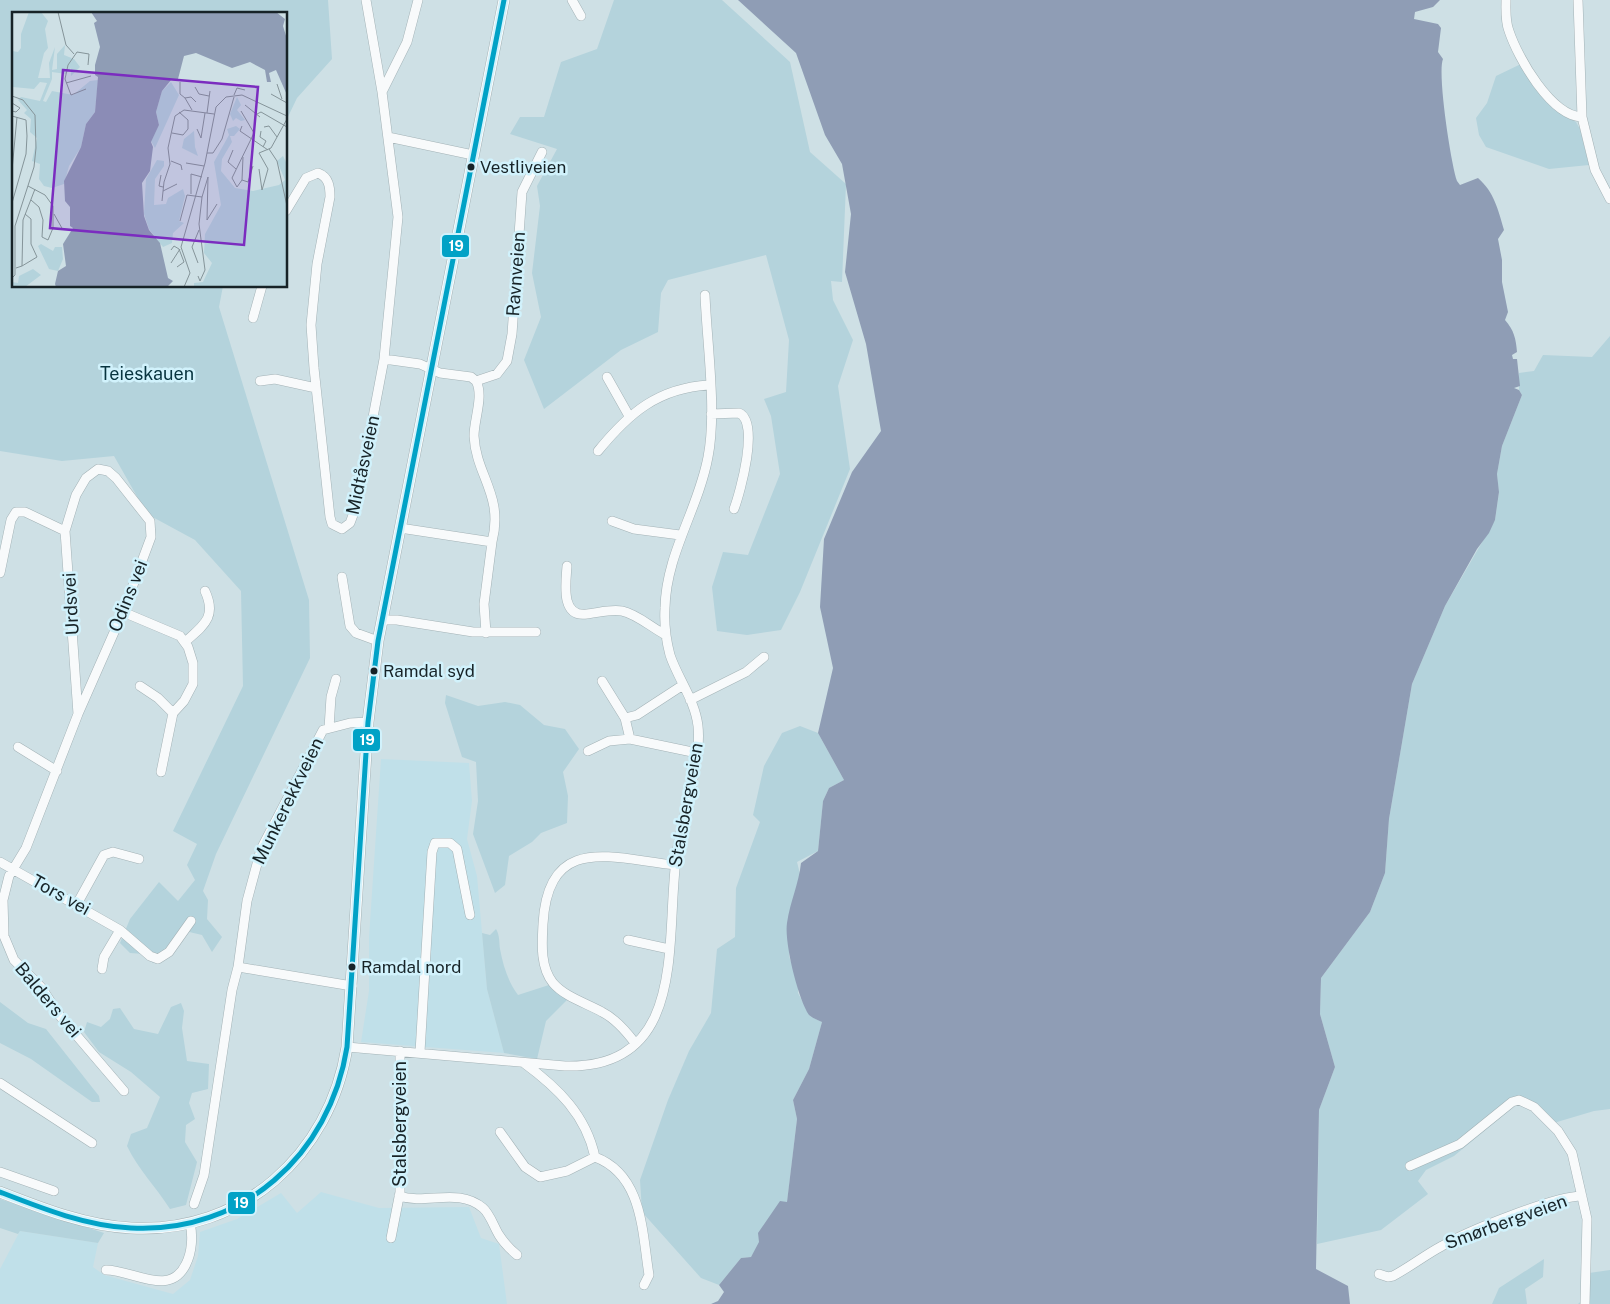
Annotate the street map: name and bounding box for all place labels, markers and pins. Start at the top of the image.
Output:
place label: Vestliveien [480,157,566,177]
marker: Vestliveien [466,162,476,172]
place label: Ramdal syd [383,661,475,681]
marker: Ramdal syd [369,666,379,676]
place label: Ramdal nord [361,957,461,977]
marker: Ramdal nord [347,962,357,972]

